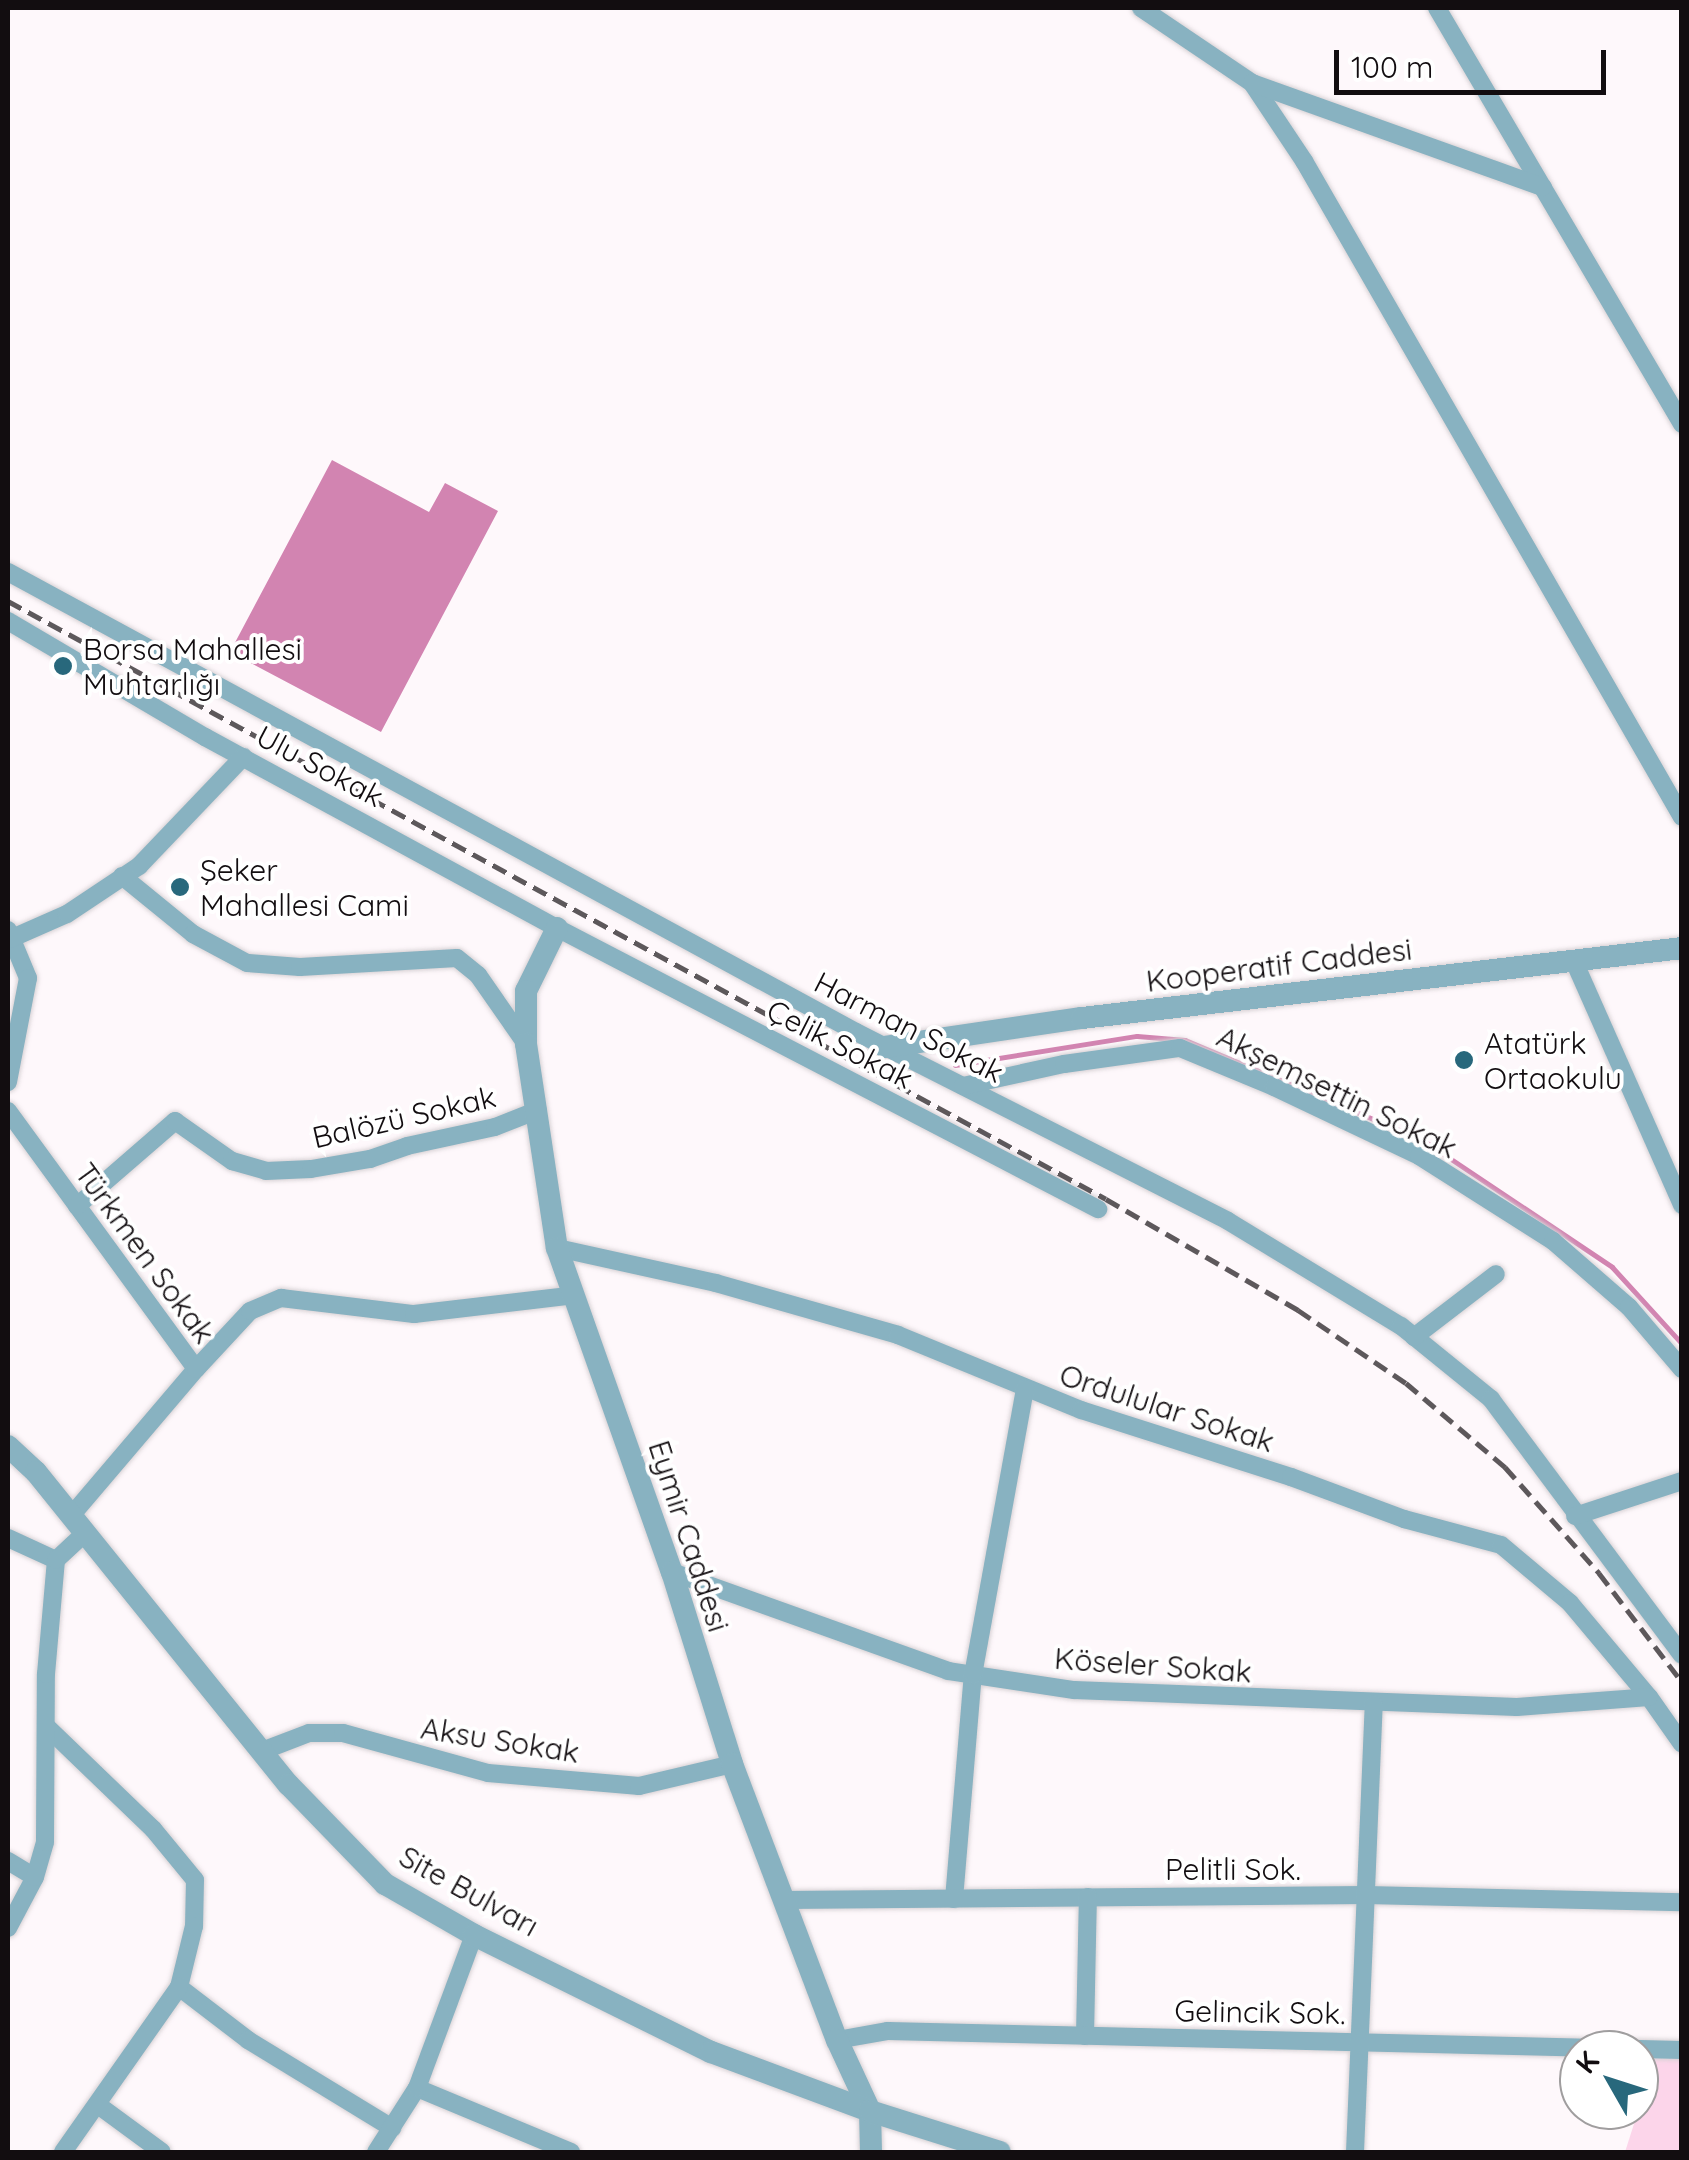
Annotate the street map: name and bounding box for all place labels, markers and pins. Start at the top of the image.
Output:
place label: Borsa Mahallesi Muhtarlığı [83,631,302,702]
marker: Borsa Mahallesi Muhtarlığı [52,655,74,677]
place label: Şeker Mahallesi Cami [200,852,409,922]
marker: Şeker Mahallesi Cami [169,876,191,898]
place label: Atatürk Ortaokulu [1484,1025,1622,1096]
marker: Atatürk Ortaokulu [1453,1049,1475,1071]

